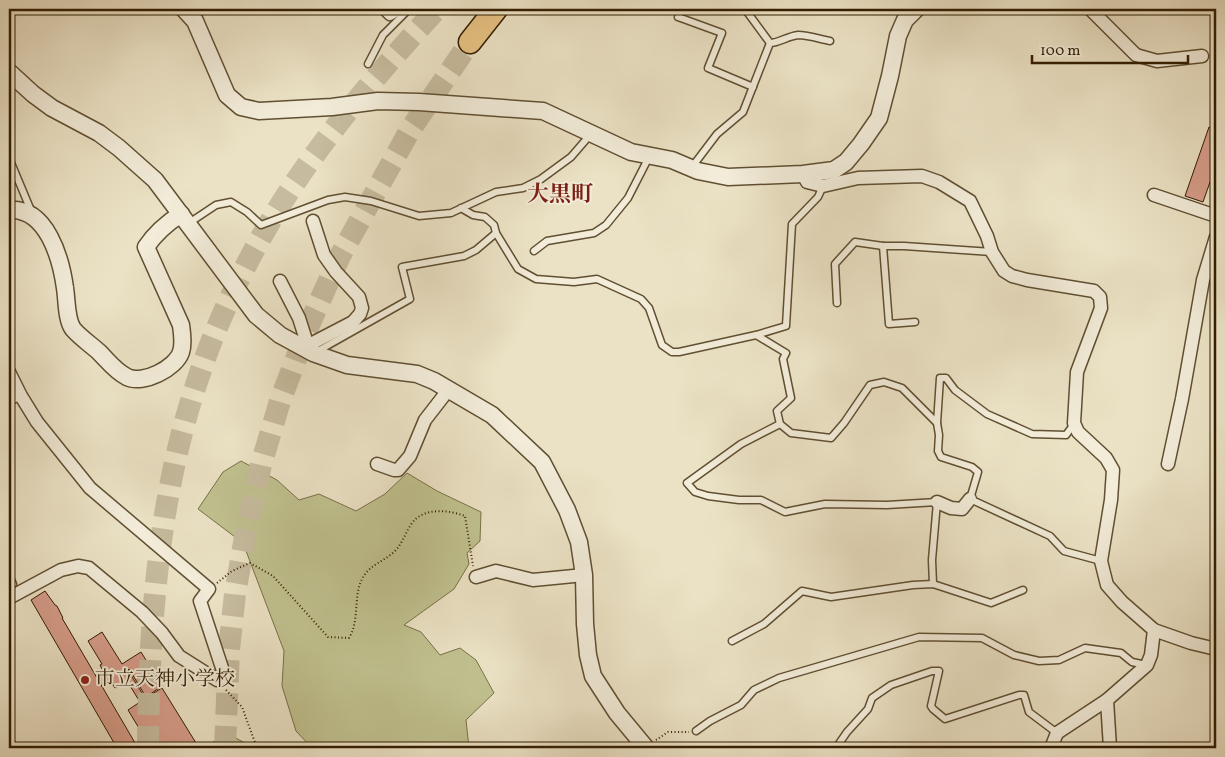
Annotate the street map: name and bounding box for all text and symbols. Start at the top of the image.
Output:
scale bar [1032,32,1189,64]
text: 100 m [1040,41,1080,62]
district label: 大黒町 [527,180,593,211]
place label: 市立天神小学校 [95,666,235,694]
marker: 市立天神小学校 [79,674,91,686]

